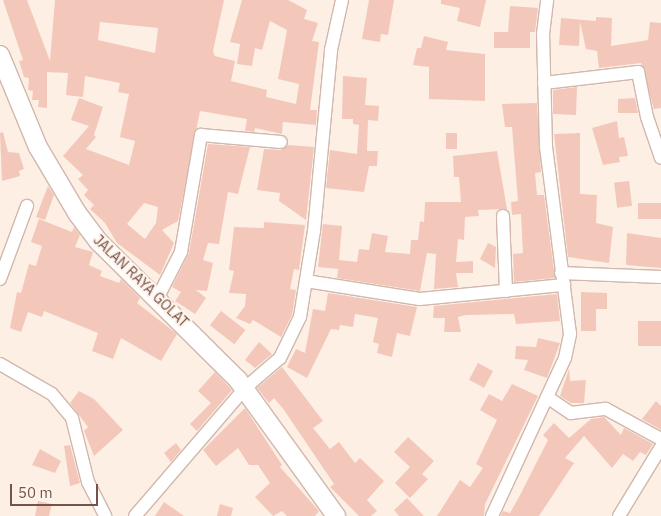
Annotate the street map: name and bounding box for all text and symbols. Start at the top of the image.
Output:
street label: JALAN RAYA GOLAT [90,231,192,331]
scale bar [12,474,100,506]
text: 50 m [18,483,53,502]

